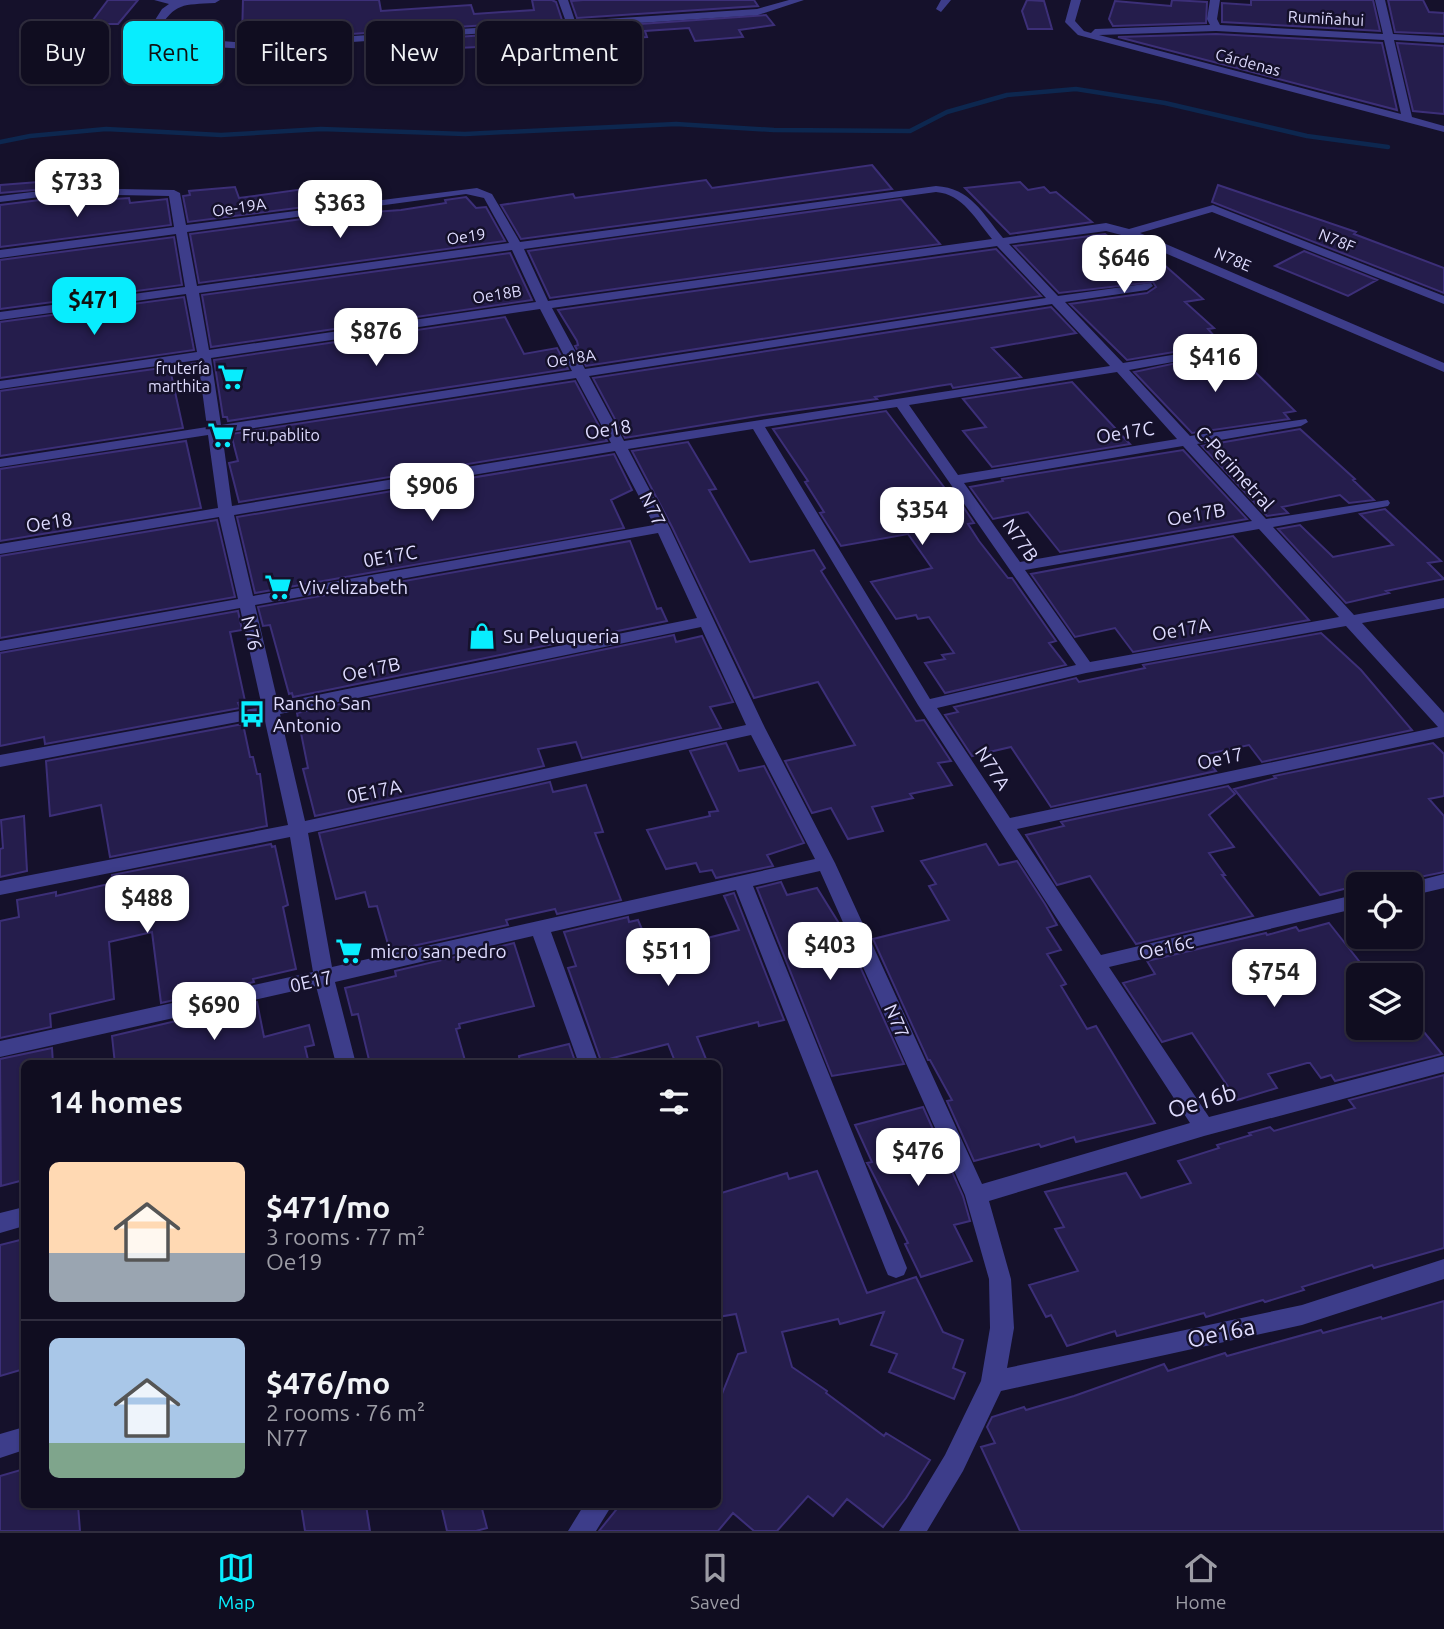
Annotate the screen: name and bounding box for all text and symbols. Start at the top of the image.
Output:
street label: Rumiñahui [1287,7,1365,29]
chip: Buy [21,21,109,84]
chip: Rent [123,21,223,84]
chip: Filters [237,21,352,84]
chip: New [366,21,463,84]
chip: Apartment [477,21,642,84]
street label: Cárdenas [1214,45,1283,79]
pin: $733 [36,160,118,219]
text: $733 [51,169,103,194]
pin: $363 [299,180,381,240]
text: $363 [314,190,366,215]
street label: Oe-19A [211,194,268,220]
street label: Oe19 [445,224,487,248]
street label: N78F [1316,225,1358,255]
pin: $646 [1083,236,1165,295]
street label: N78E [1212,243,1254,275]
text: $646 [1098,245,1150,270]
pin: $471 [53,278,135,337]
street label: Oe18B [471,281,523,307]
text: $471 [68,287,120,312]
pin: $876 [335,308,417,368]
text: $876 [350,318,402,343]
pin: $416 [1174,334,1256,394]
text: $416 [1189,344,1241,369]
street label: Oe18A [545,345,598,371]
place label: frutería marthita [148,359,210,395]
supermarket icon: frutería marthita [216,362,246,392]
street label: Oe18 [583,414,633,444]
street label: Oe17C [1094,417,1156,447]
supermarket icon: Fru.pablito [206,420,236,450]
street label: C-Perimetral [1191,421,1279,515]
place label: Fru.pablito [242,426,320,444]
pin: $906 [391,463,473,523]
text: $906 [406,473,458,498]
street label: N77 [635,488,671,530]
pin: $354 [881,488,963,547]
text: $354 [896,497,948,522]
street label: Oe17B [1165,498,1227,530]
street label: Oe18 [24,507,74,537]
street label: N77B [998,514,1044,566]
street label: 0E17C [361,540,419,572]
supermarket icon: Viv.elizabeth [263,572,293,602]
place label: Viv.elizabeth [299,576,408,598]
street label: N76 [237,613,267,653]
street label: Oe17A [1150,613,1213,645]
shop icon: Su Peluqueria [467,621,497,651]
place label: Su Peluqueria [503,625,620,647]
street label: Oe17B [340,652,402,686]
place label: Rancho San Antonio [273,692,371,736]
bus stop icon: Rancho San Antonio [237,699,267,729]
street label: N77A [971,742,1015,794]
street label: Oe17 [1195,742,1245,774]
street label: 0E17A [345,774,404,807]
map controls [1346,872,1423,1040]
button: locate [1346,872,1423,949]
pin: $488 [106,876,188,935]
text: $488 [121,885,173,910]
pin: $403 [789,922,871,982]
pin: $511 [627,928,709,988]
street label: Oe16c [1136,930,1196,964]
text: $403 [804,932,856,957]
supermarket icon: micro san pedro [334,936,364,966]
text: $511 [642,938,694,963]
place label: micro san pedro [370,940,507,962]
pin: $754 [1233,950,1315,1009]
text: $754 [1248,959,1300,984]
button: layers [1346,963,1423,1040]
street label: 0E17 [288,965,334,997]
pin: $690 [173,982,255,1042]
text: $690 [188,992,240,1017]
street label: N77 [880,1001,914,1041]
street label: Oe16b [1165,1079,1239,1122]
icon: filters [655,1083,693,1121]
text: 14 homes [49,1085,183,1119]
pin: $476 [877,1128,959,1188]
text: $476 [892,1138,944,1163]
icon: home [105,1190,189,1274]
text: $471/mo [266,1190,390,1224]
text: 3 rooms · 77 m² [266,1224,425,1249]
text: Oe19 [266,1249,323,1274]
street label: Oe16a [1185,1313,1257,1352]
icon: home [105,1366,189,1450]
text: $476/mo [266,1366,390,1400]
text: 2 rooms · 76 m² [266,1400,425,1425]
text: N77 [266,1425,308,1450]
tab: Map [217,1549,255,1613]
tab: Saved [690,1549,741,1613]
tab: Home [1175,1549,1227,1613]

